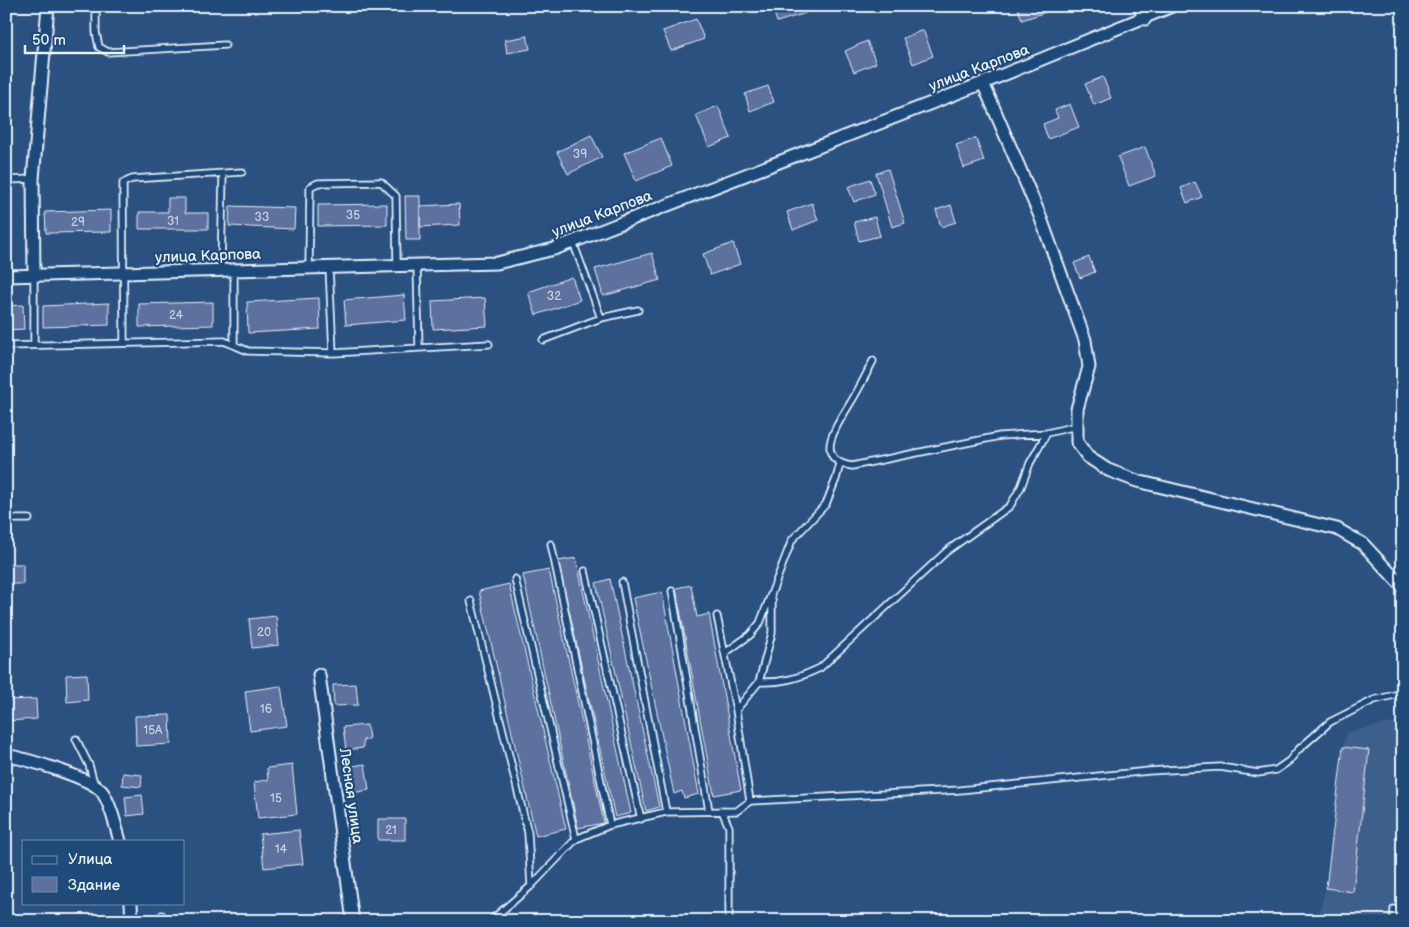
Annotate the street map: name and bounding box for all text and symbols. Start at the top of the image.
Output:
scale bar [25,22,124,54]
text: 50 m [32,31,66,50]
street label: улица Карпова [926,40,1032,96]
house number: 39 [573,147,587,162]
street label: улица Карпова [549,186,655,242]
house number: 35 [346,208,360,223]
house number: 33 [255,210,269,225]
house number: 31 [167,214,179,229]
house number: 29 [71,215,85,230]
street label: улица Карпова [155,245,261,267]
house number: 32 [547,289,561,304]
house number: 24 [169,308,184,323]
house number: 20 [257,625,271,640]
house number: 16 [260,702,272,717]
house number: 15А [144,723,163,738]
street label: Лесная улица [335,746,367,845]
house number: 15 [270,791,282,806]
house number: 21 [385,823,397,838]
legend [22,840,185,904]
house number: 14 [275,842,288,857]
text: Улица [68,850,113,869]
text: Здание [68,876,120,895]

